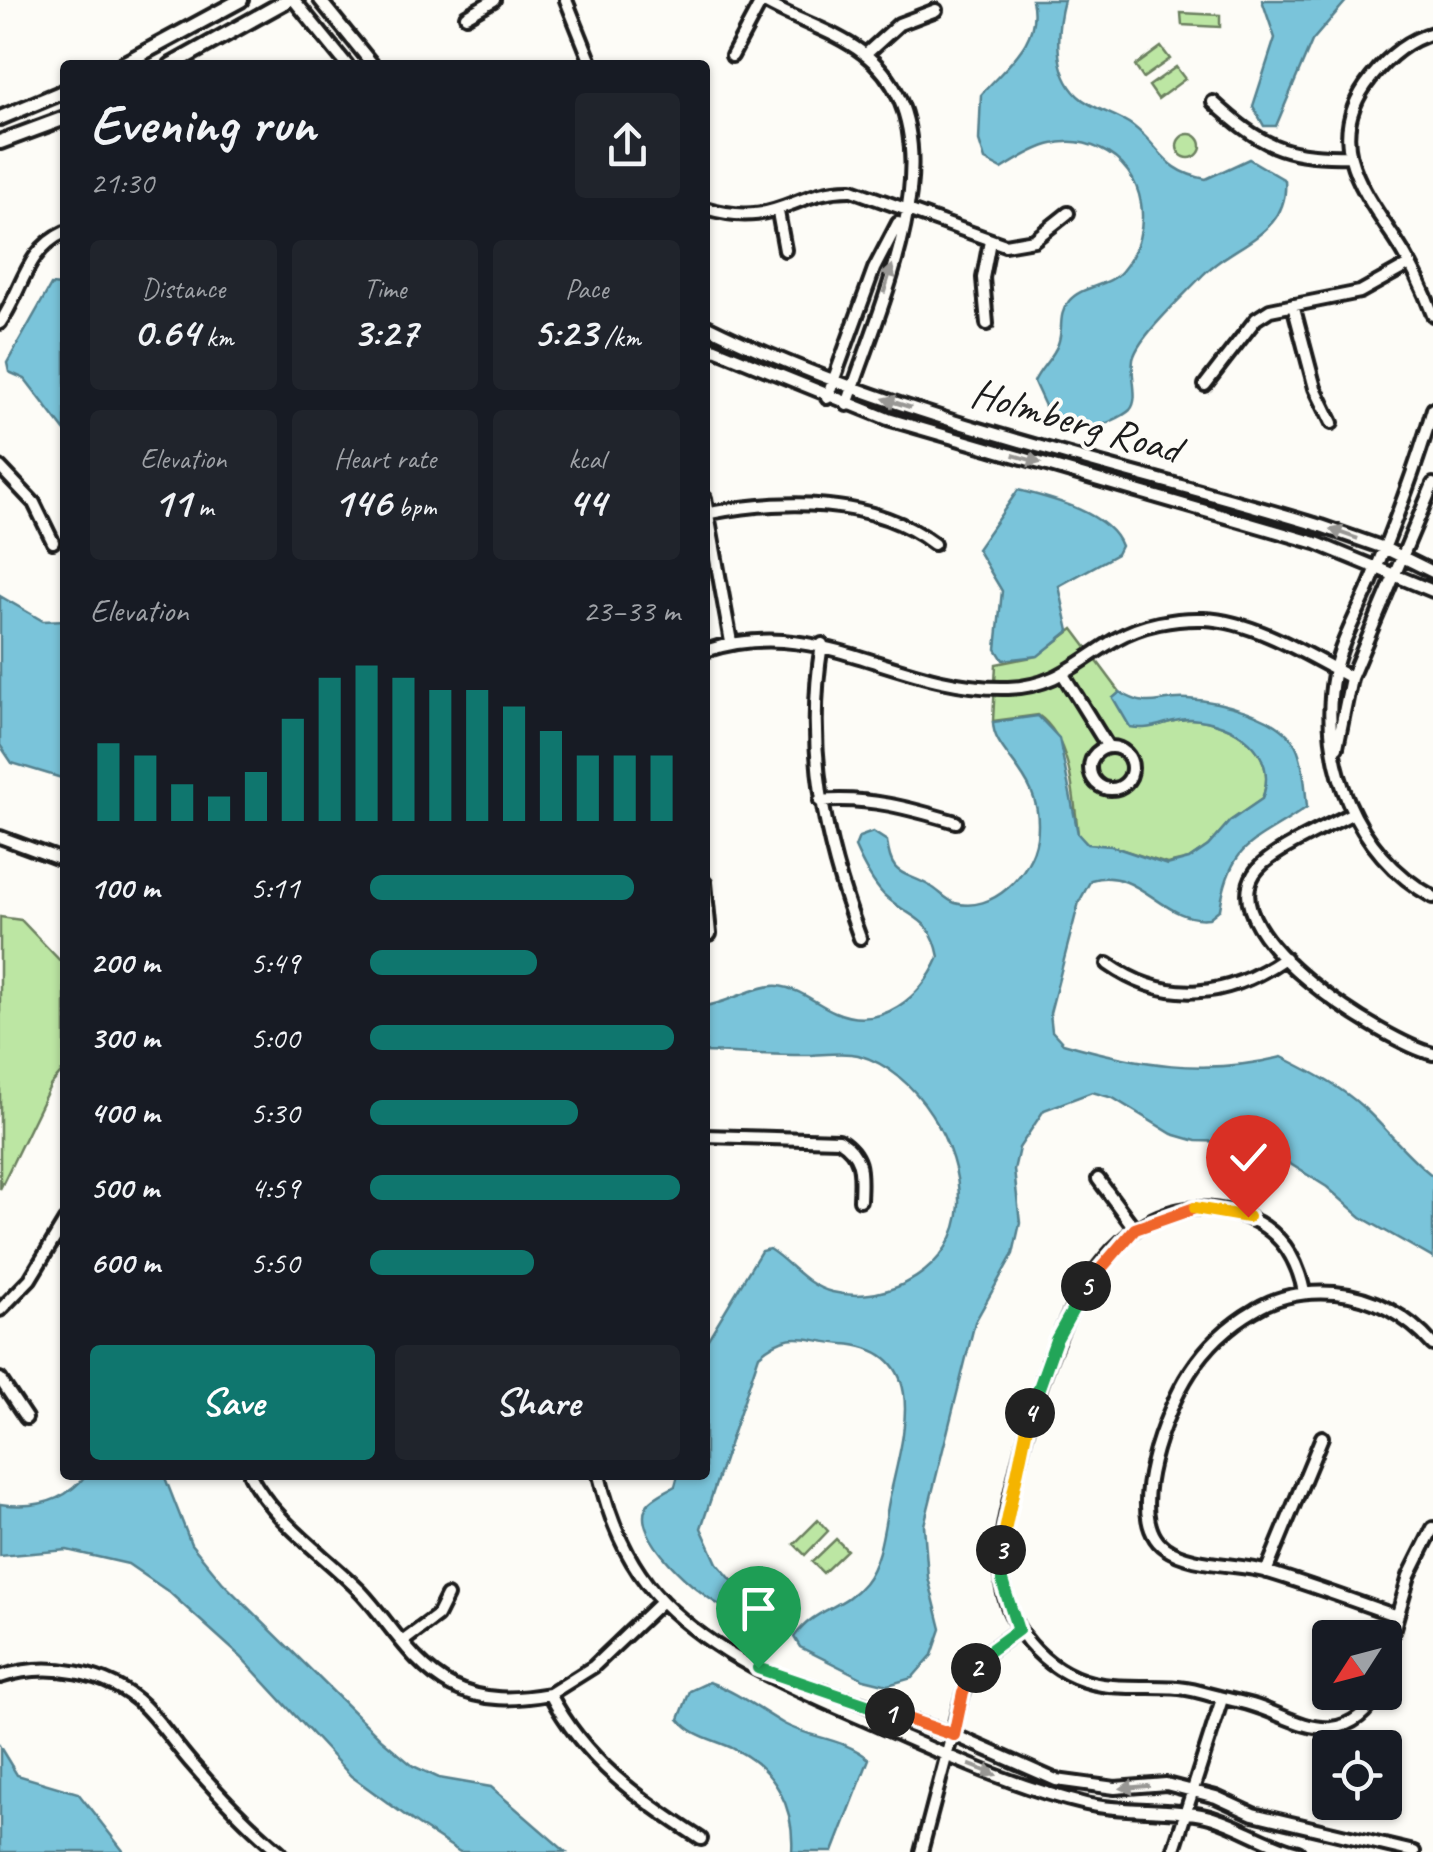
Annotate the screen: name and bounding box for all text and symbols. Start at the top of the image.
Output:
text: Evening run [90,89,315,159]
button: share [575,93,680,198]
text: 21:30 [90,162,154,203]
one-way arrow [881,263,896,294]
text: Distance [142,271,225,306]
text: Time [364,271,406,306]
text: Pace [565,271,608,306]
text: 0.64 [133,306,199,359]
text: 3:27 [353,306,417,359]
text: 5:23 [533,306,597,359]
text: km [199,319,233,354]
text: /km [597,319,641,354]
street label: Holmberg Road [965,366,1192,478]
one-way arrow [882,395,912,410]
text: Elevation [140,441,226,476]
text: Heart rate [334,441,436,476]
text: kcal [568,441,605,476]
one-way arrow [1012,452,1043,467]
text: 11 [153,476,191,529]
text: 146 [334,476,391,529]
text: 44 [568,476,606,529]
text: m [191,489,213,524]
text: bpm [391,489,436,524]
one-way arrow [1328,526,1358,541]
text: Elevation [90,590,188,631]
text: 23–33 m [582,590,680,631]
text: 100 m [90,867,159,908]
text: 5:11 [250,867,300,908]
text: 200 m [90,942,159,983]
text: 5:49 [250,942,300,983]
text: 300 m [90,1017,159,1058]
text: 5:00 [250,1017,300,1058]
text: 400 m [90,1092,159,1133]
text: 5:30 [250,1092,300,1133]
pin [1206,1115,1291,1218]
icon: check [1221,1130,1276,1185]
text: 500 m [90,1167,159,1208]
text: 4:59 [250,1167,300,1208]
text: 600 m [90,1242,160,1283]
text: 5:50 [250,1242,300,1283]
pin: 5 [1061,1261,1111,1311]
text: 5 [1080,1268,1092,1303]
button: Save [90,1345,375,1460]
button: Share [395,1345,680,1460]
pin: 4 [1005,1388,1055,1438]
text: 4 [1024,1395,1036,1430]
pin: 3 [976,1525,1026,1575]
text: 3 [995,1532,1007,1567]
pin [716,1566,801,1669]
icon: arrive [731,1581,786,1636]
north arrow [1312,1620,1402,1710]
map controls [1312,1620,1402,1820]
pin: 2 [951,1643,1001,1693]
text: 2 [970,1650,982,1685]
pin: 1 [865,1688,915,1738]
text: 1 [884,1695,896,1730]
button: locate [1312,1730,1402,1820]
one-way arrow [968,1762,998,1778]
one-way arrow [1119,1779,1151,1795]

